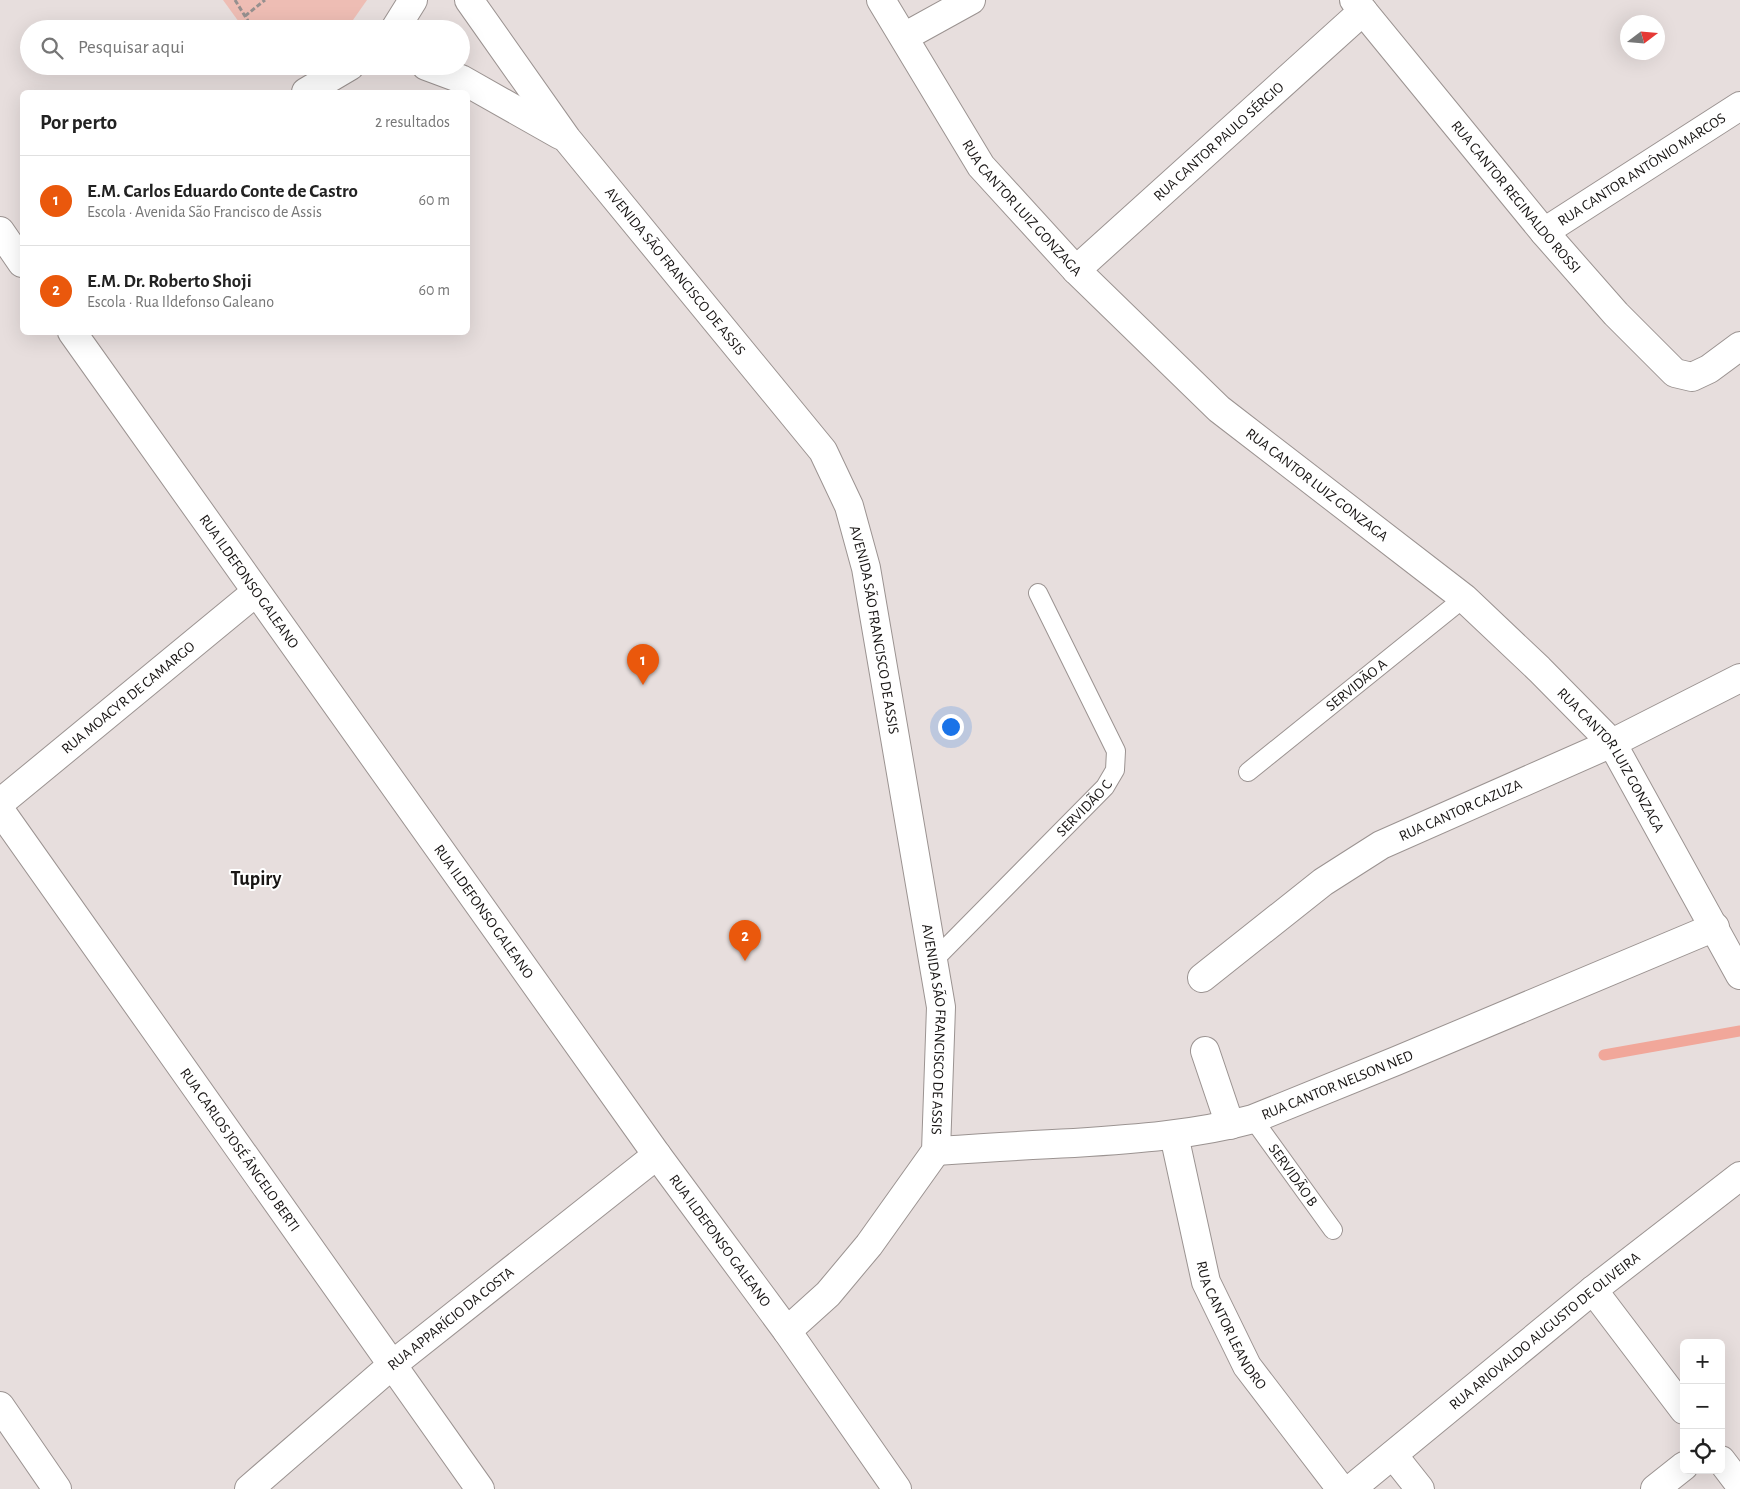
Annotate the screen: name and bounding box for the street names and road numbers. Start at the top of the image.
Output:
street label: RUA CANTOR PAULO SÉRGIO [1151,79,1287,204]
street label: RUA CANTOR ANTÔNIO MARCOS [1555,110,1728,229]
street label: RUA CANTOR REGINALDO ROSSI [1448,118,1583,276]
street label: RUA CANTOR LUIZ GONZAGA [959,137,1085,279]
street label: AVENIDA SÃO FRANCISCO DE ASSIS [602,185,748,358]
street label: RUA CANTOR LUIZ GONZAGA [1243,426,1391,545]
street label: RUA ILDEFONSO GALEANO [196,512,301,651]
street label: AVENIDA SÃO FRANCISCO DE ASSIS [847,524,901,735]
street label: RUA MOACYR DE CAMARGO [59,639,198,757]
street label: SERVIDÃO A [1323,656,1390,714]
street label: RUA CANTOR LUIZ GONZAGA [1554,685,1667,835]
street label: RUA CANTOR CAZUZA [1397,777,1524,844]
street label: SERVIDÃO C [1054,778,1115,840]
street label: RUA ILDEFONSO GALEANO [431,842,536,981]
street label: AVENIDA SÃO FRANCISCO DE ASSIS [919,923,948,1135]
street label: RUA CANTOR NELSON NED [1259,1048,1416,1123]
street label: RUA CARLOS JOSÉ ÂNGELO BERTI [177,1066,302,1234]
street label: SERVIDÃO B [1266,1141,1320,1209]
street label: RUA ILDEFONSO GALEANO [666,1172,773,1310]
street label: RUA ARIOVALDO AUGUSTO DE OLIVEIRA [1447,1249,1643,1413]
street label: RUA CANTOR LEANDRO [1194,1260,1269,1392]
street label: RUA APPARÍCIO DA COSTA [385,1264,517,1373]

